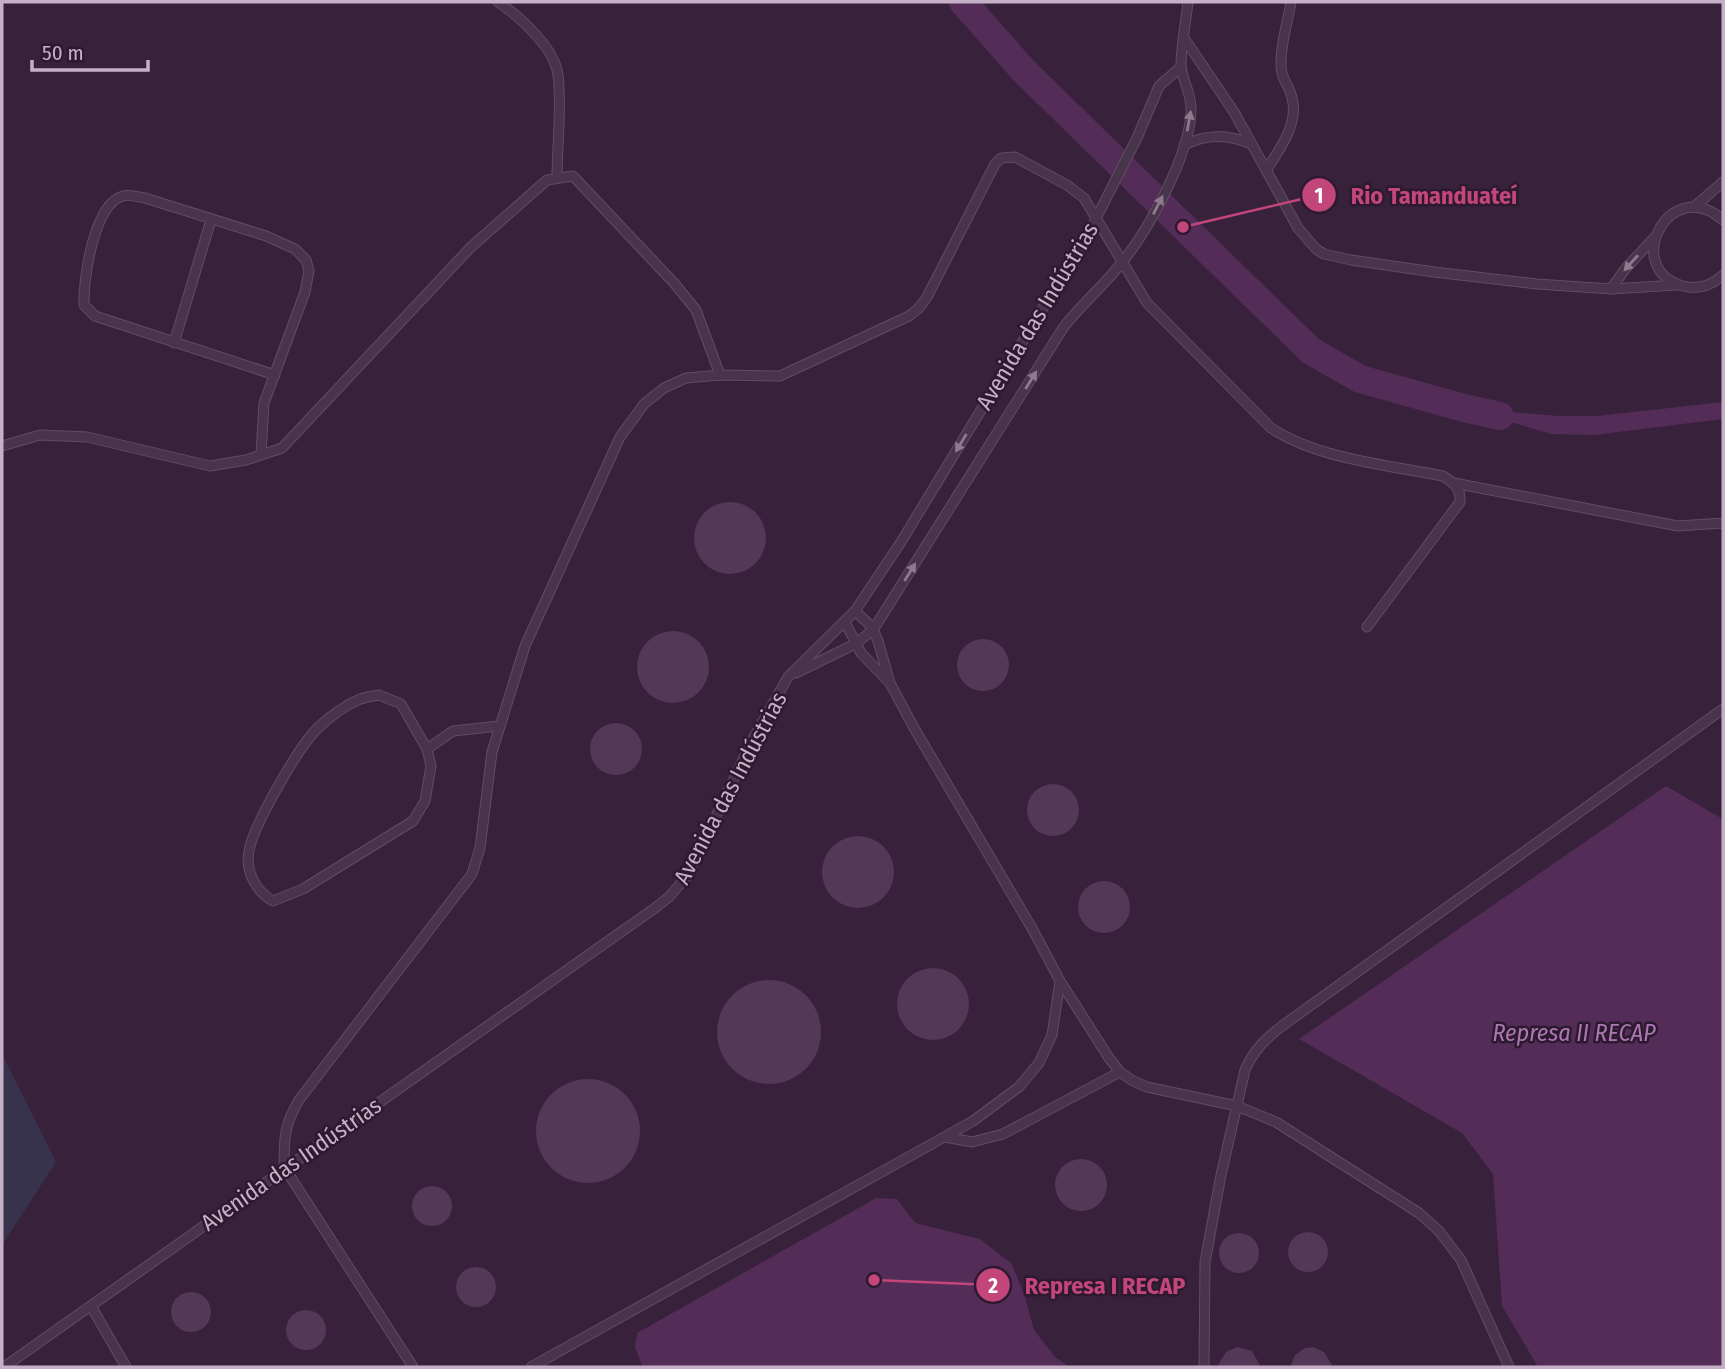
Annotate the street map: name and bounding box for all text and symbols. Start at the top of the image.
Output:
scale bar [32,28,147,72]
text: 50 m [42,40,84,66]
one-way arrow [1184,110,1195,132]
callout: Rio Tamanduateí [1302,173,1531,218]
text: Rio Tamanduateí [1351,182,1518,210]
text: 1 [1315,183,1323,209]
one-way arrow [1153,195,1164,215]
street label: Avenida das Indústrias [970,217,1104,415]
one-way arrow [1623,254,1639,272]
one-way arrow [1024,370,1037,389]
one-way arrow [954,434,967,453]
one-way arrow [903,563,916,582]
street label: Avenida das Indústrias [667,687,793,889]
water label: Represa II RECAP [1492,1019,1656,1047]
street label: Avenida das Indústrias [195,1091,387,1237]
callout: Represa I RECAP [976,1263,1199,1308]
text: Represa I RECAP [1025,1272,1185,1300]
text: 2 [987,1273,998,1299]

